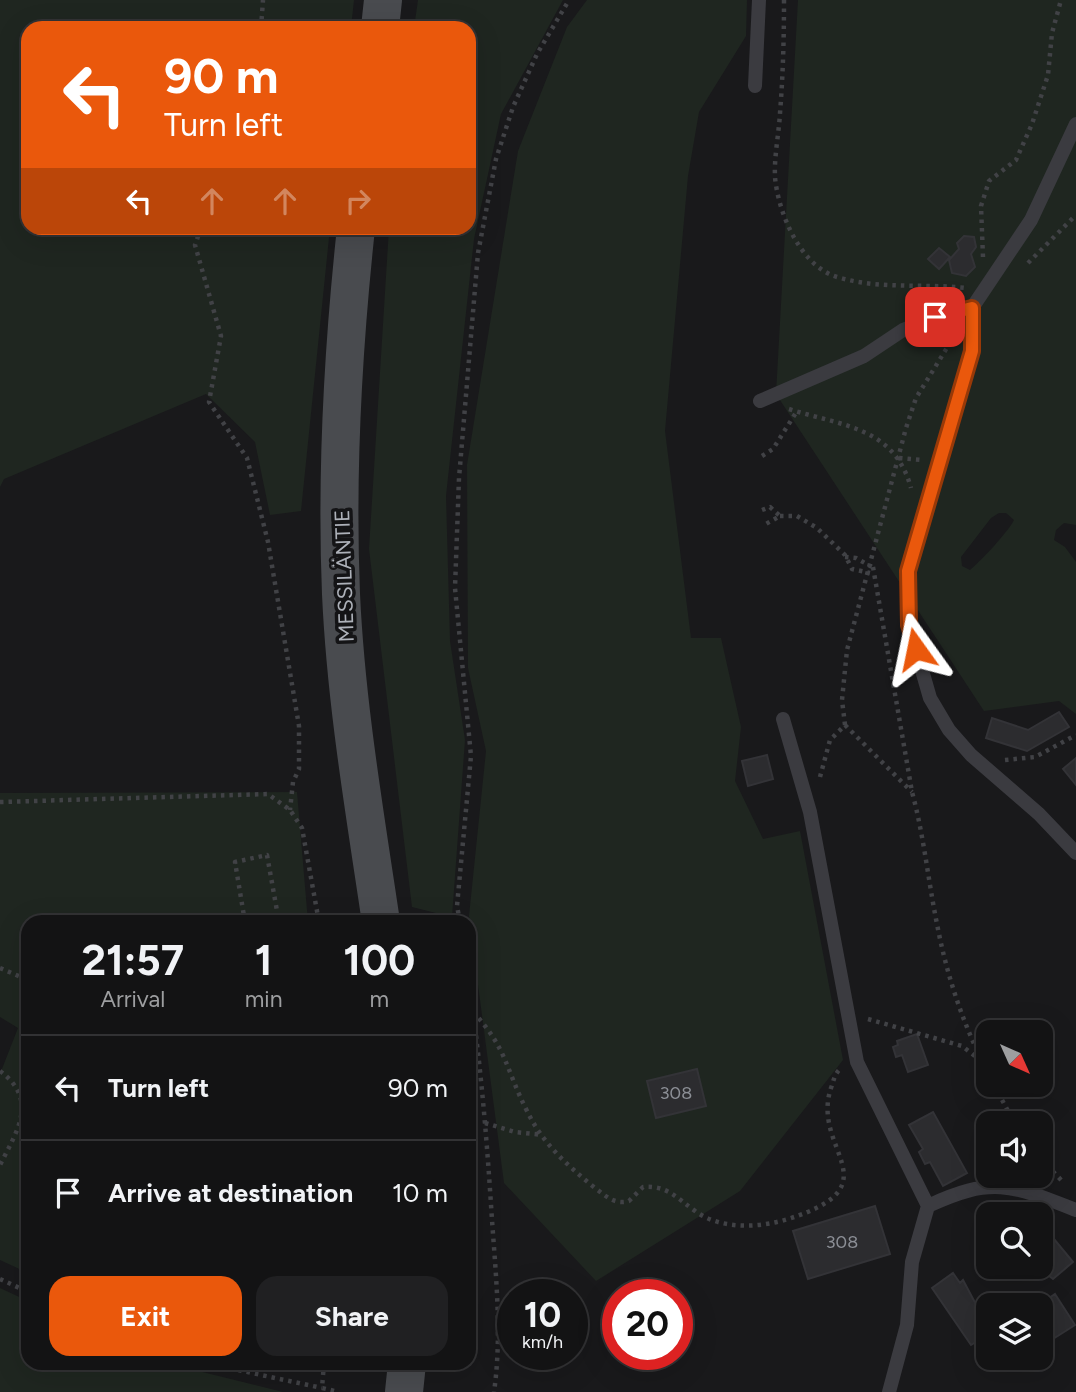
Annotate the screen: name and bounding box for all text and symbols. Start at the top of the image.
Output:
text: 90 m [164,46,279,105]
icon: left [49,49,140,140]
text: Turn left [164,106,283,144]
icon: left [120,182,158,220]
icon: ahead [193,182,231,220]
icon: ahead [266,182,304,220]
icon: right [339,182,377,220]
pin [905,287,965,347]
icon: arrive [916,298,954,336]
street label: MESSILÄNTIE [329,509,359,643]
position arrow [879,612,953,686]
text: 21:57 [82,935,184,986]
text: 1 [255,935,273,986]
text: 100 [343,935,415,986]
text: Arrival [100,985,165,1013]
text: min [245,985,283,1013]
text: m [369,985,389,1013]
north arrow [976,1020,1054,1097]
map controls [976,1020,1053,1370]
icon: left [49,1069,87,1107]
text: Turn left [108,1072,209,1104]
text: 90 m [388,1072,448,1104]
house number: 308 [660,1082,692,1104]
button: sound [976,1111,1053,1188]
icon: arrive [49,1174,87,1212]
text: Arrive at destination [108,1177,353,1209]
text: 10 m [392,1177,448,1209]
button: search [976,1202,1053,1279]
house number: 308 [826,1231,858,1253]
button: Exit [49,1276,242,1356]
button: Share [256,1276,448,1356]
speed limit sign: 20 [602,1279,693,1370]
button: layers [976,1293,1053,1370]
text: 10 [524,1294,561,1336]
text: km/h [522,1331,563,1353]

